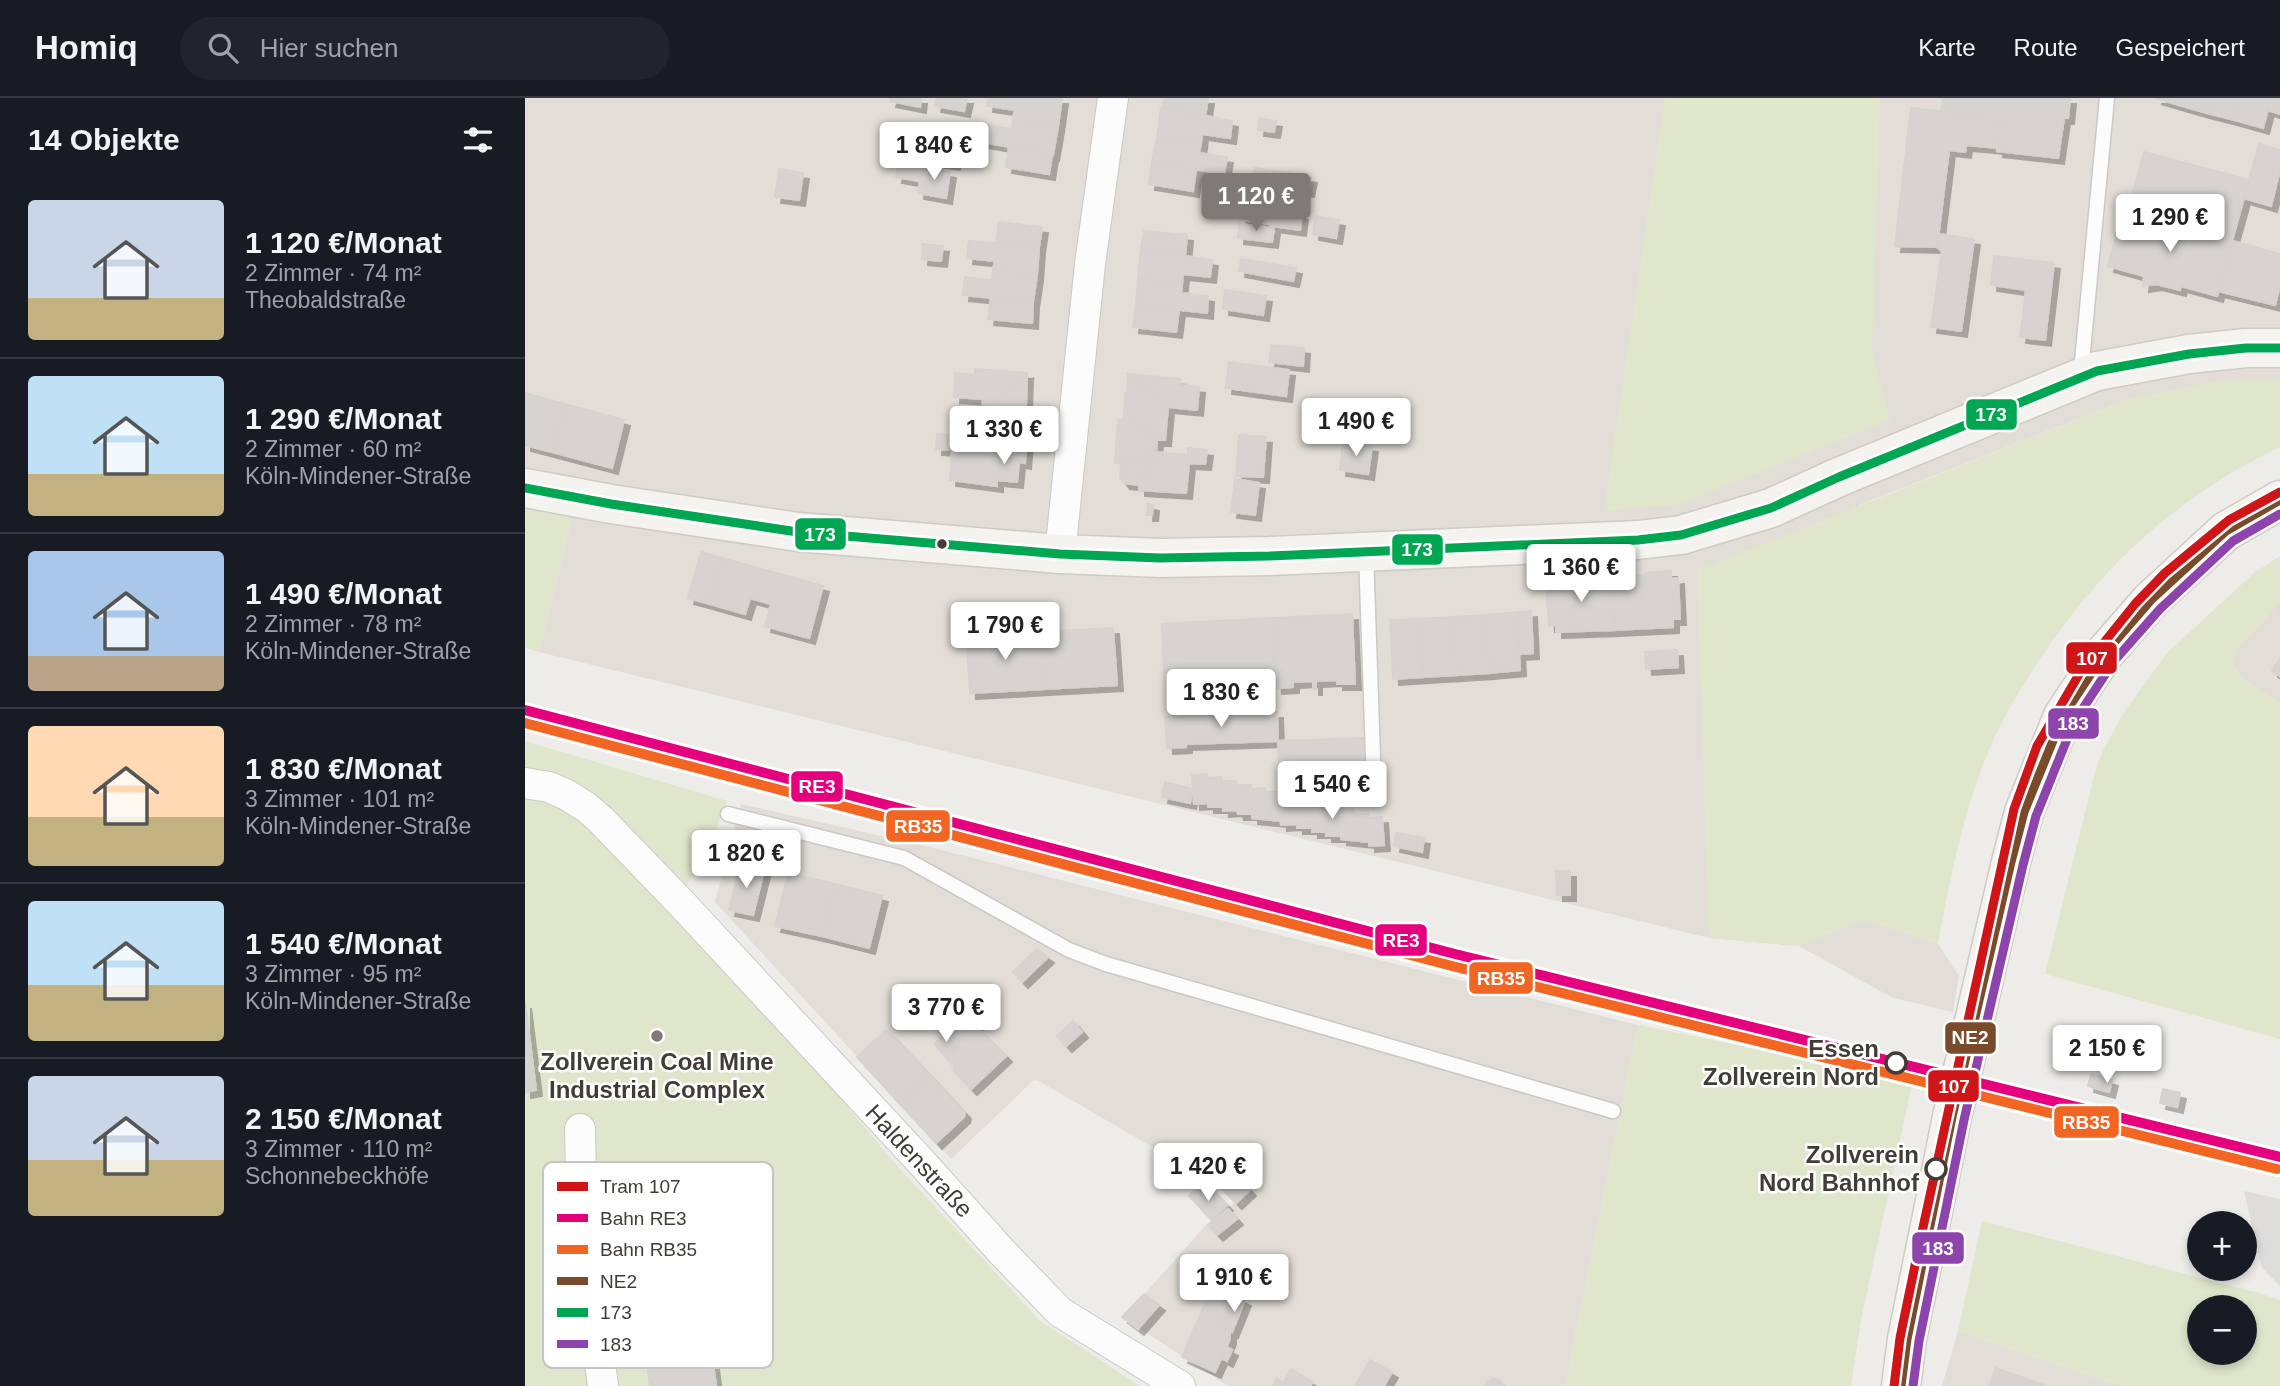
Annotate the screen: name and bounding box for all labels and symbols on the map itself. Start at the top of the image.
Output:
pin: 1 840 € [869,122,999,182]
pin: 1 120 € [1191,174,1321,233]
pin: 1 290 € [2105,194,2235,254]
pin: 1 490 € [1291,398,1421,458]
line badge: 173 [1965,398,2018,431]
text: 173 [1975,404,2007,425]
pin: 1 330 € [939,406,1069,466]
line badge: 173 [794,517,847,551]
text: 173 [804,524,836,545]
line badge: 173 [1391,533,1444,566]
unlabelled marker [935,537,949,551]
text: 173 [1401,539,1433,560]
pin: 1 360 € [1516,545,1646,604]
pin: 1 790 € [940,602,1070,662]
line badge: 107 [2065,641,2118,675]
text: 107 [2076,648,2108,669]
pin: 1 830 € [1156,670,1286,729]
line badge: 183 [2047,707,2100,740]
text: 183 [2057,713,2089,734]
pin: 1 540 € [1267,762,1397,821]
line badge: RE3 [790,770,844,803]
text: RE3 [799,776,835,797]
line badge: RB35 [885,809,951,843]
text: RB35 [894,816,943,837]
pin: 1 820 € [681,830,811,890]
line badge: RE3 [1374,923,1428,957]
text: RE3 [1383,930,1419,951]
line badge: RB35 [1468,961,1534,995]
text: RB35 [1477,968,1526,989]
pin: 3 770 € [881,984,1011,1044]
line badge: NE2 [1944,1021,1997,1055]
pin: 2 150 € [2042,1026,2172,1085]
text: NE2 [1952,1027,1988,1048]
marker: Zollverein Coal Mine Industrial Complex [649,1028,665,1044]
place label: Essen Zollverein Nord [1703,1035,1879,1090]
place label: Zollverein Coal Mine Industrial Complex [540,1048,774,1103]
marker: Essen Zollverein Nord [1885,1052,1907,1074]
line badge: 107 [1927,1069,1980,1103]
text: 107 [1938,1076,1970,1097]
street label: Haldenstraße [860,1099,978,1223]
line badge: RB35 [2053,1105,2120,1139]
text: RB35 [2062,1112,2111,1133]
place label: Zollverein Nord Bahnhof [1759,1141,1920,1196]
pin: 1 420 € [1143,1144,1273,1203]
marker: Zollverein Nord Bahnhof [1925,1158,1947,1180]
legend [543,1162,773,1368]
text: Tram 107 [600,1176,681,1197]
text: Bahn RE3 [600,1208,687,1229]
line badge: 183 [1911,1231,1965,1265]
text: 183 [1922,1238,1954,1259]
text: Bahn RB35 [600,1239,697,1260]
pin: 1 910 € [1169,1254,1299,1314]
text: NE2 [600,1271,637,1292]
text: 173 [600,1302,632,1323]
text: 183 [600,1334,632,1355]

